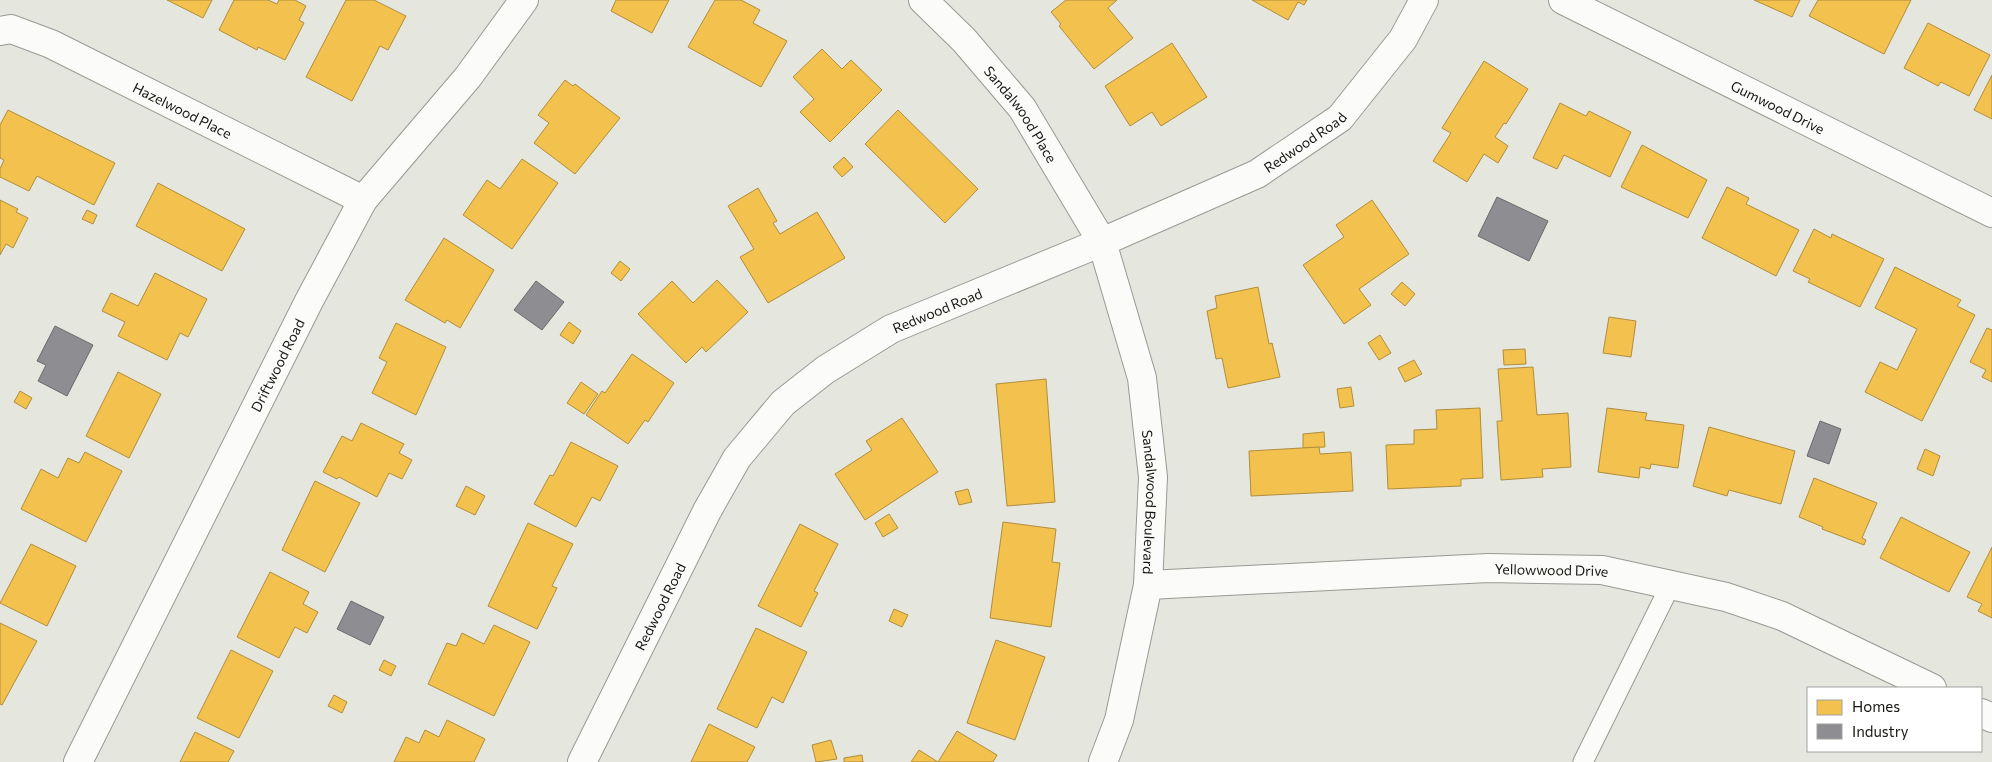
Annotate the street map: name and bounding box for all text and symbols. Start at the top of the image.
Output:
street label: Sandalwood Place [981,62,1061,165]
street label: Gumwood Drive [1728,76,1828,137]
street label: Hazelwood Place [130,78,235,142]
street label: Redwood Road [1260,109,1350,176]
street label: Redwood Road [890,284,985,336]
street label: Driftwood Road [246,316,307,414]
street label: Sandalwood Boulevard [1139,429,1162,575]
street label: Redwood Road [631,560,688,653]
street label: Yellowwood Drive [1494,560,1610,580]
legend [1807,687,1982,752]
text: Homes [1852,697,1900,715]
text: Industry [1852,722,1909,740]

